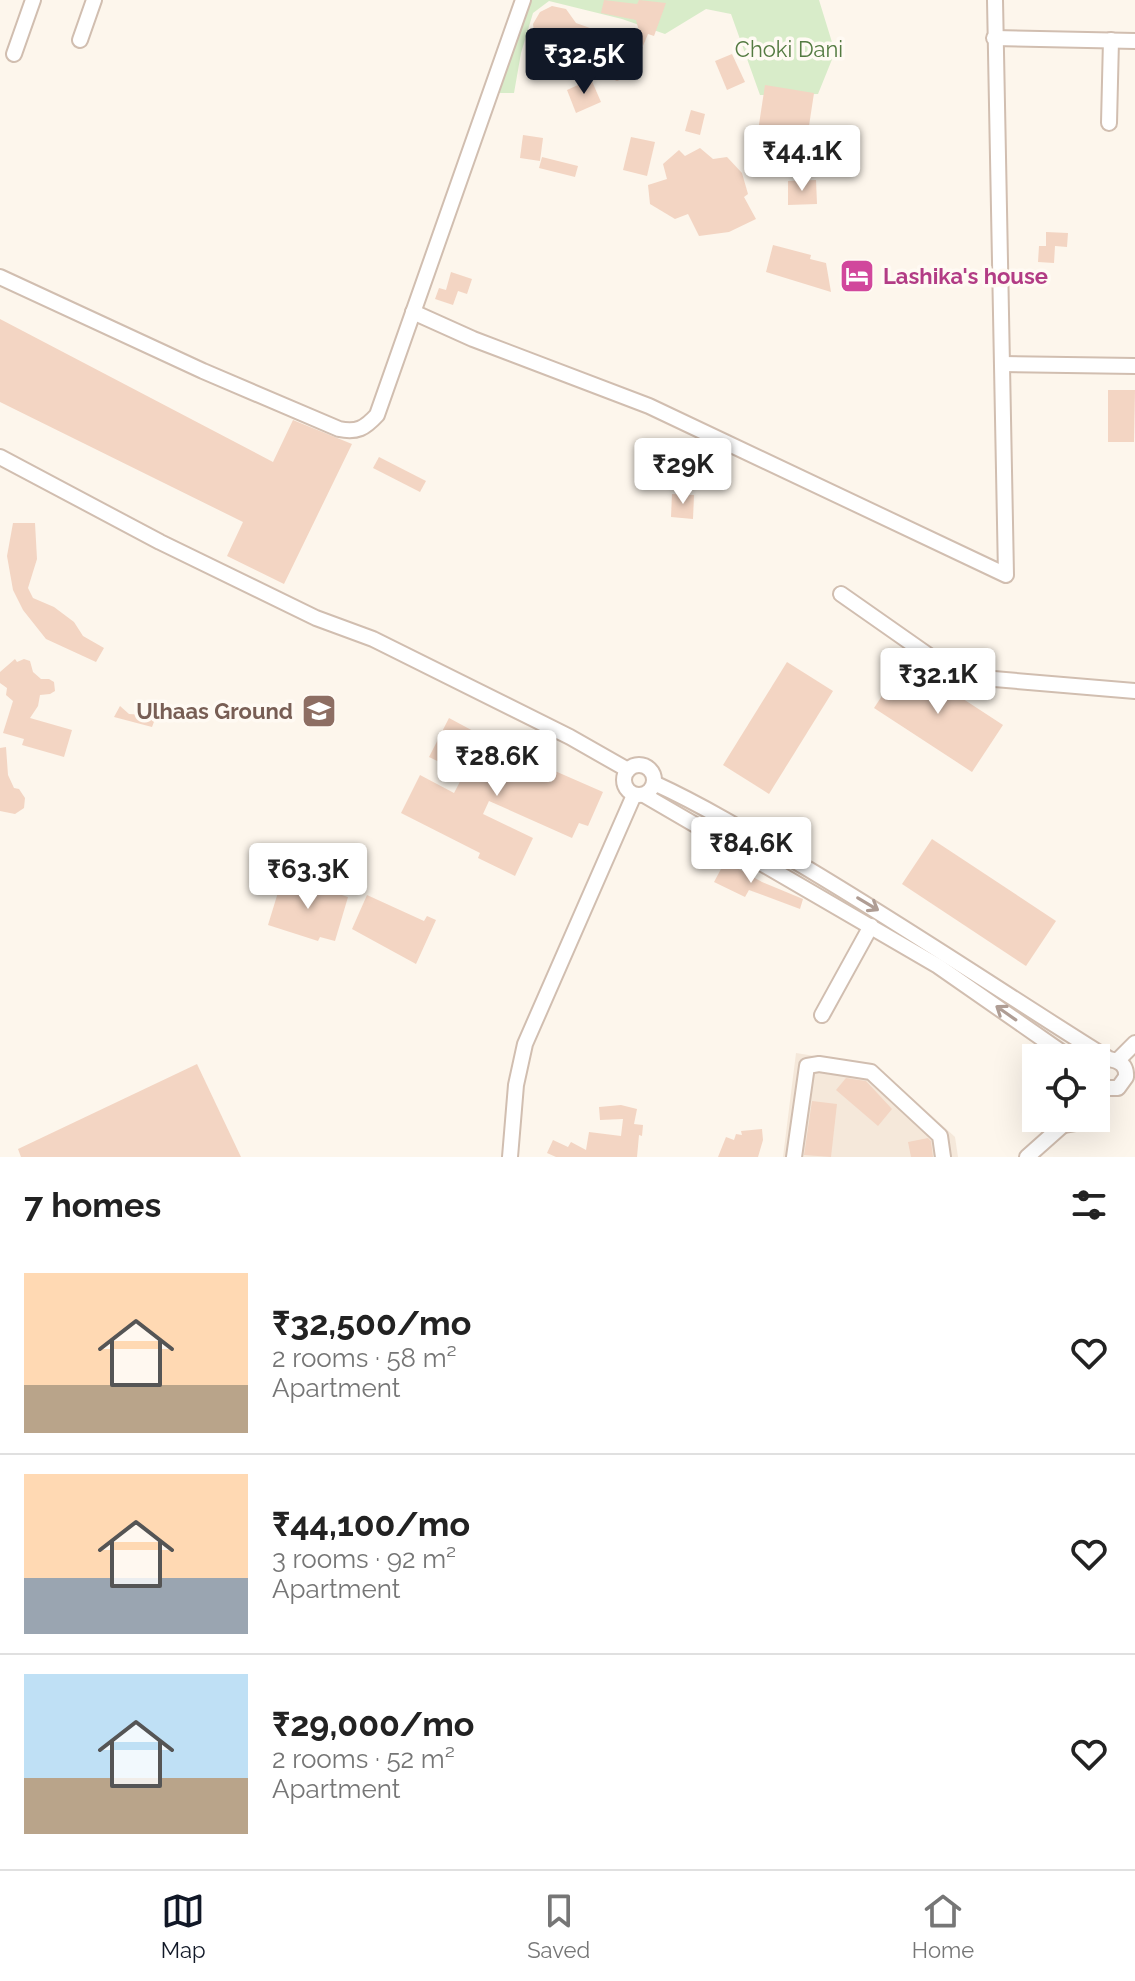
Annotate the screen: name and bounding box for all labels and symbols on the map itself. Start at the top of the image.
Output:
pin: ₹32.5K [519,28,649,96]
park label: Choki Dani [735,36,843,62]
pin: ₹44.1K [737,125,867,193]
hotel icon: Lashika's house [838,257,876,295]
place label: Lashika's house [883,263,1048,289]
pin: ₹29K [636,438,730,506]
pin: ₹32.1K [873,648,1003,716]
school or university icon: Ulhaas Ground [300,692,338,730]
place label: Ulhaas Ground [136,698,293,724]
pin: ₹28.6K [432,730,562,798]
pin: ₹84.6K [686,817,816,885]
pin: ₹63.3K [243,843,373,911]
one-way arrow [856,896,879,912]
one-way arrow [995,1005,1017,1021]

